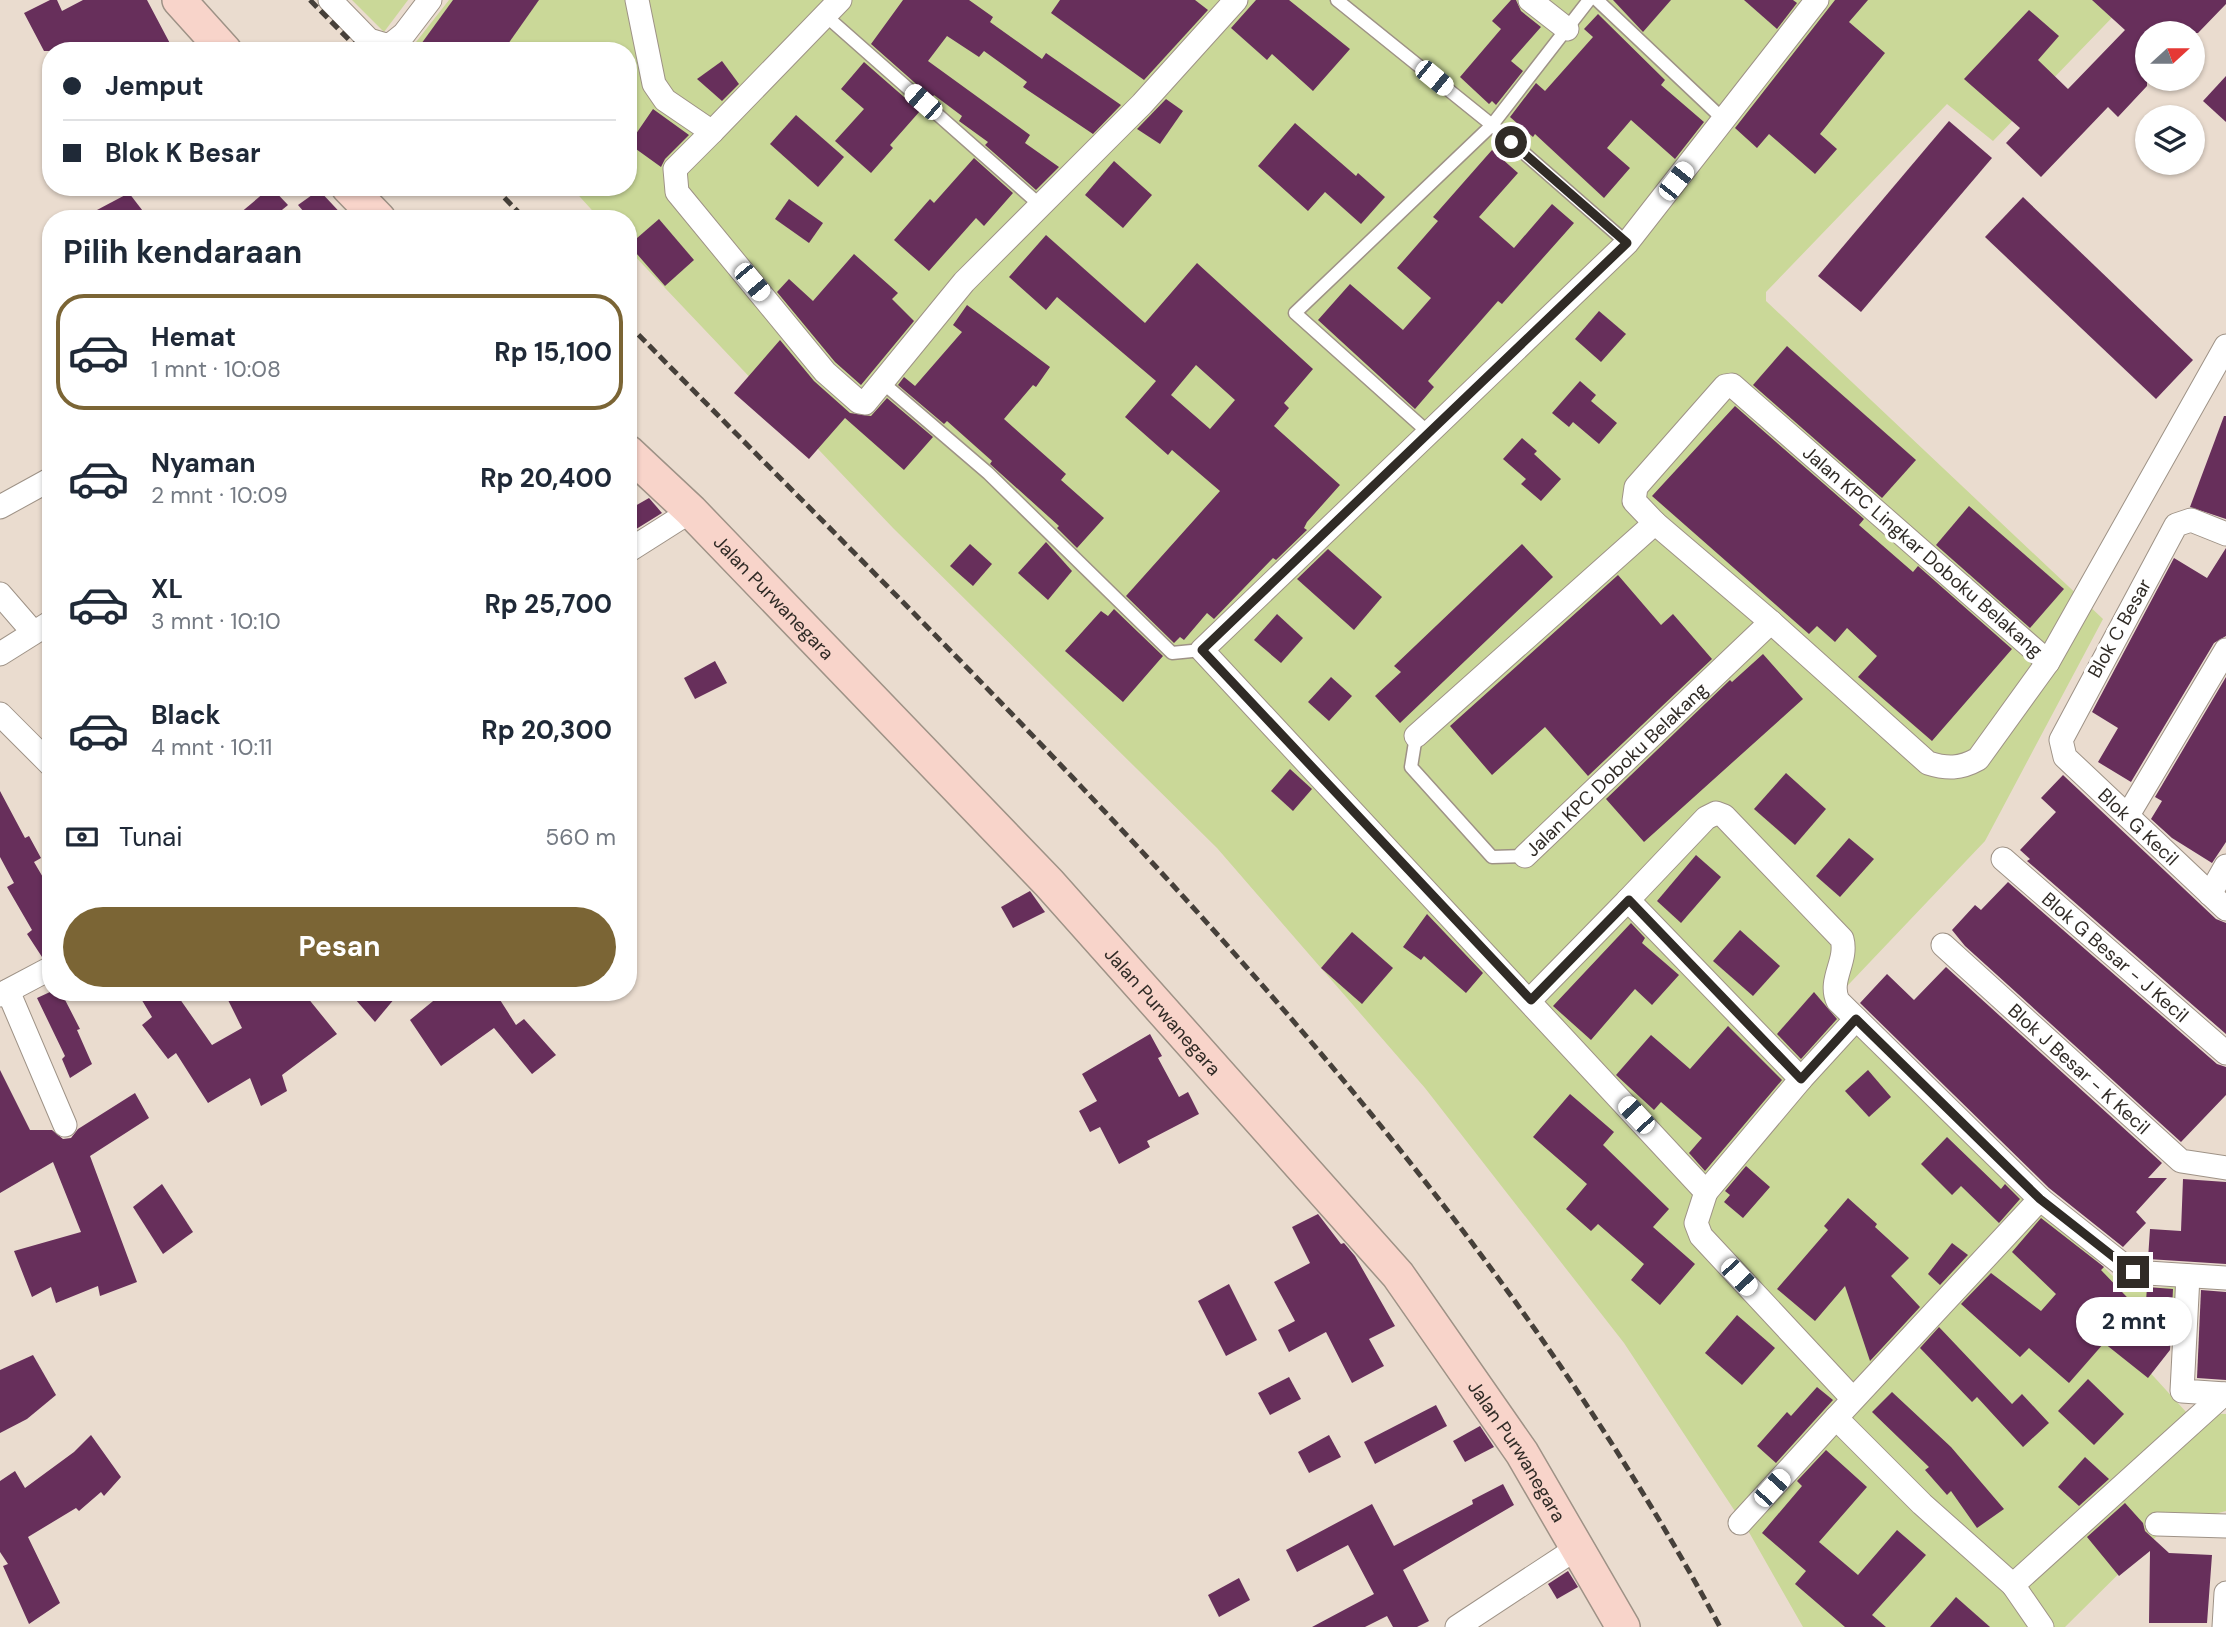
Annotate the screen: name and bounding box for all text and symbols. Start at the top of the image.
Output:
north arrow [2135,21,2205,91]
map controls [2135,21,2205,175]
car [1412,57,1457,99]
text: Jemput [105,69,204,103]
car [901,80,946,124]
button: layers [2135,105,2205,175]
route start [1495,126,1527,158]
text: Blok K Besar [105,136,261,170]
car [1655,158,1698,204]
text: Pilih kendaraan [63,231,302,273]
car [731,259,774,305]
text: Hemat [151,320,236,354]
icon: car [67,321,130,384]
text: Rp 15,100 [494,335,612,369]
text: 1 mnt · 10:08 [151,354,281,384]
street label: Jalan KPC Lingkar Doboku Belakang [1797,440,2048,663]
text: Nyaman [151,446,256,480]
icon: car [67,447,130,510]
text: Rp 20,400 [480,461,612,495]
text: 2 mnt · 10:09 [151,480,288,510]
street label: Jalan Purwanegara [708,530,839,665]
text: XL [151,572,183,606]
icon: car [67,573,130,636]
street label: Blok C Besar [2082,574,2157,682]
text: Rp 25,700 [484,587,612,621]
text: 3 mnt · 10:10 [151,606,281,636]
street label: Jalan KPC Doboku Belakang [1520,677,1713,862]
text: Black [151,698,221,732]
icon: car [67,699,130,762]
text: Rp 20,300 [481,713,612,747]
text: 4 mnt · 10:11 [151,732,273,762]
street label: Blok G Kecil [2093,783,2184,871]
icon: cash [63,818,101,856]
text: Tunai [119,820,183,854]
text: 560 m [545,822,616,852]
street label: Blok G Besar - J Kecil [2037,887,2194,1028]
button: Pesan [63,907,616,987]
street label: Jalan Purwanegara [1099,942,1226,1081]
street label: Blok J Besar - K Kecil [2003,998,2155,1140]
car [1614,1092,1659,1138]
car [1717,1254,1762,1300]
route end [2117,1256,2149,1288]
callout: 2 mnt [2075,1296,2191,1346]
text: 2 mnt [2102,1306,2166,1336]
street label: Jalan Purwanegara [1462,1375,1571,1527]
car [1751,1465,1794,1511]

